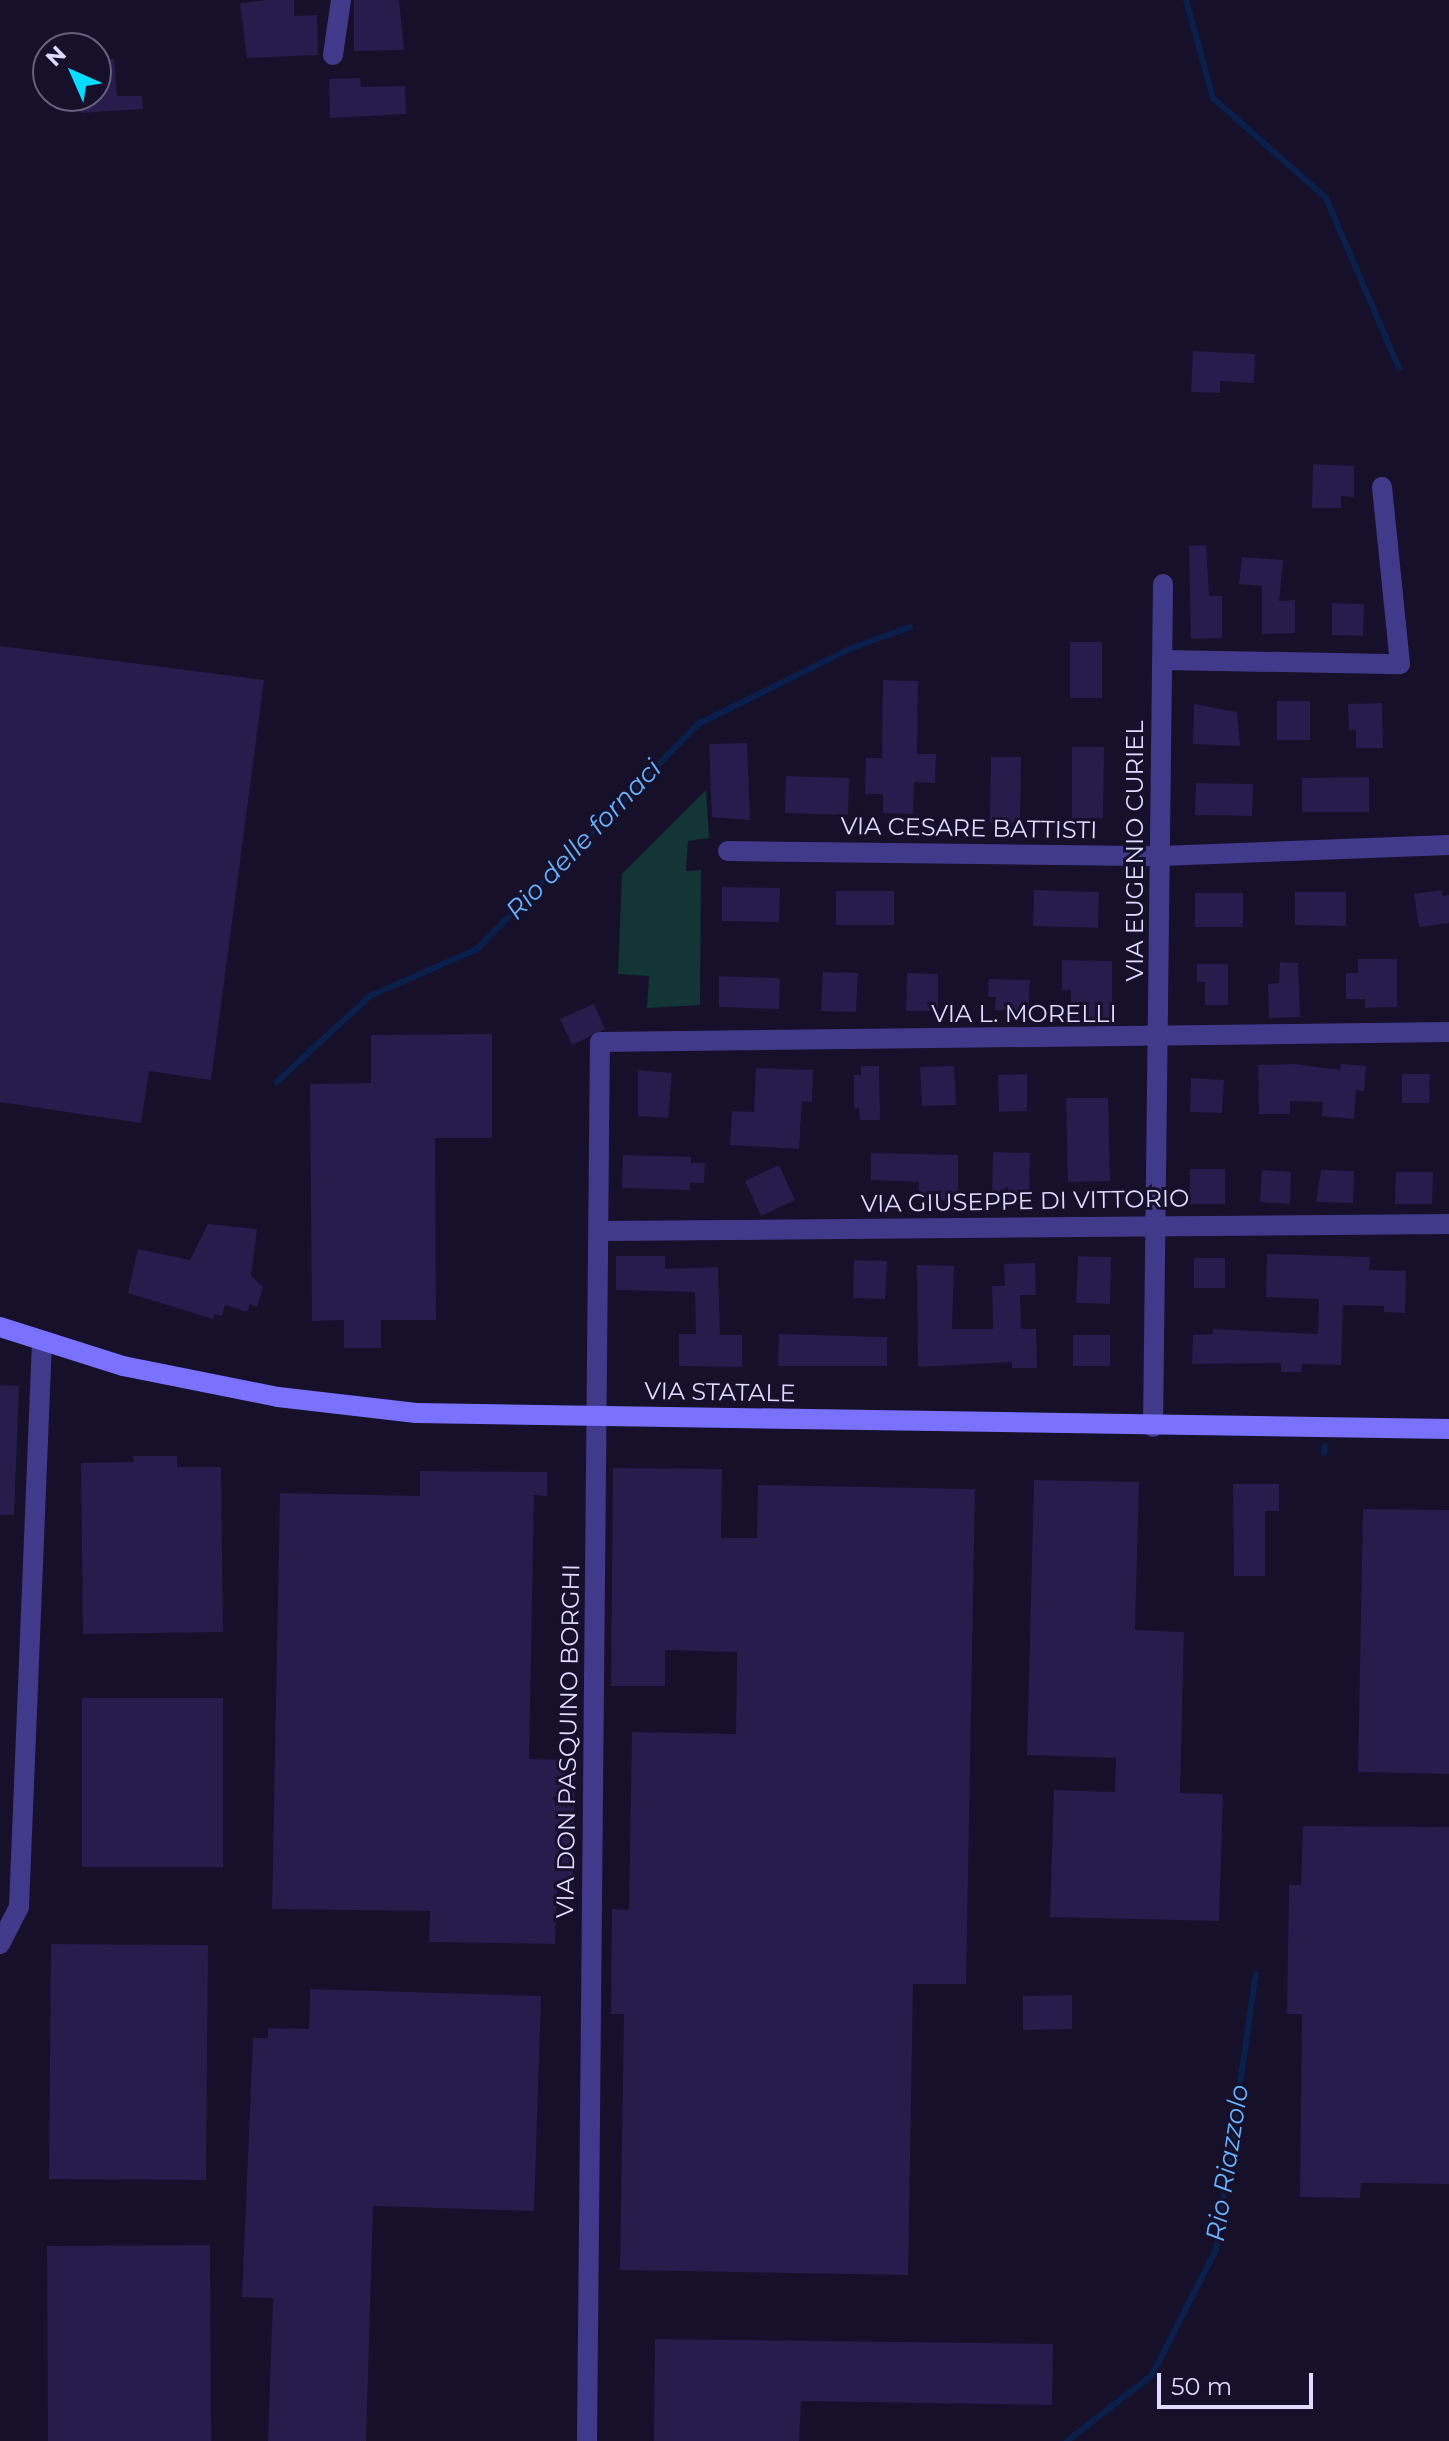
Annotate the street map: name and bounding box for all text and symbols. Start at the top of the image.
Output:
north arrow [32,32,112,112]
text: N [40,40,72,72]
street label: VIA EUGENIO CURIEL [1121,721,1149,981]
water label: Rio delle fornaci [500,753,668,927]
street label: VIA CESARE BATTISTI [840,811,1098,845]
street label: VIA L. MORELLI [931,1000,1117,1028]
street label: VIA GIUSEPPE DI VITTORIO [861,1184,1189,1218]
street label: VIA STATALE [644,1376,796,1408]
street label: VIA DON PASQUINO BORGHI [551,1564,585,1918]
water label: Rio Riazzolo [1200,2082,1256,2244]
scale bar [1161,2357,1317,2407]
text: 50 m [1171,2372,1232,2401]

